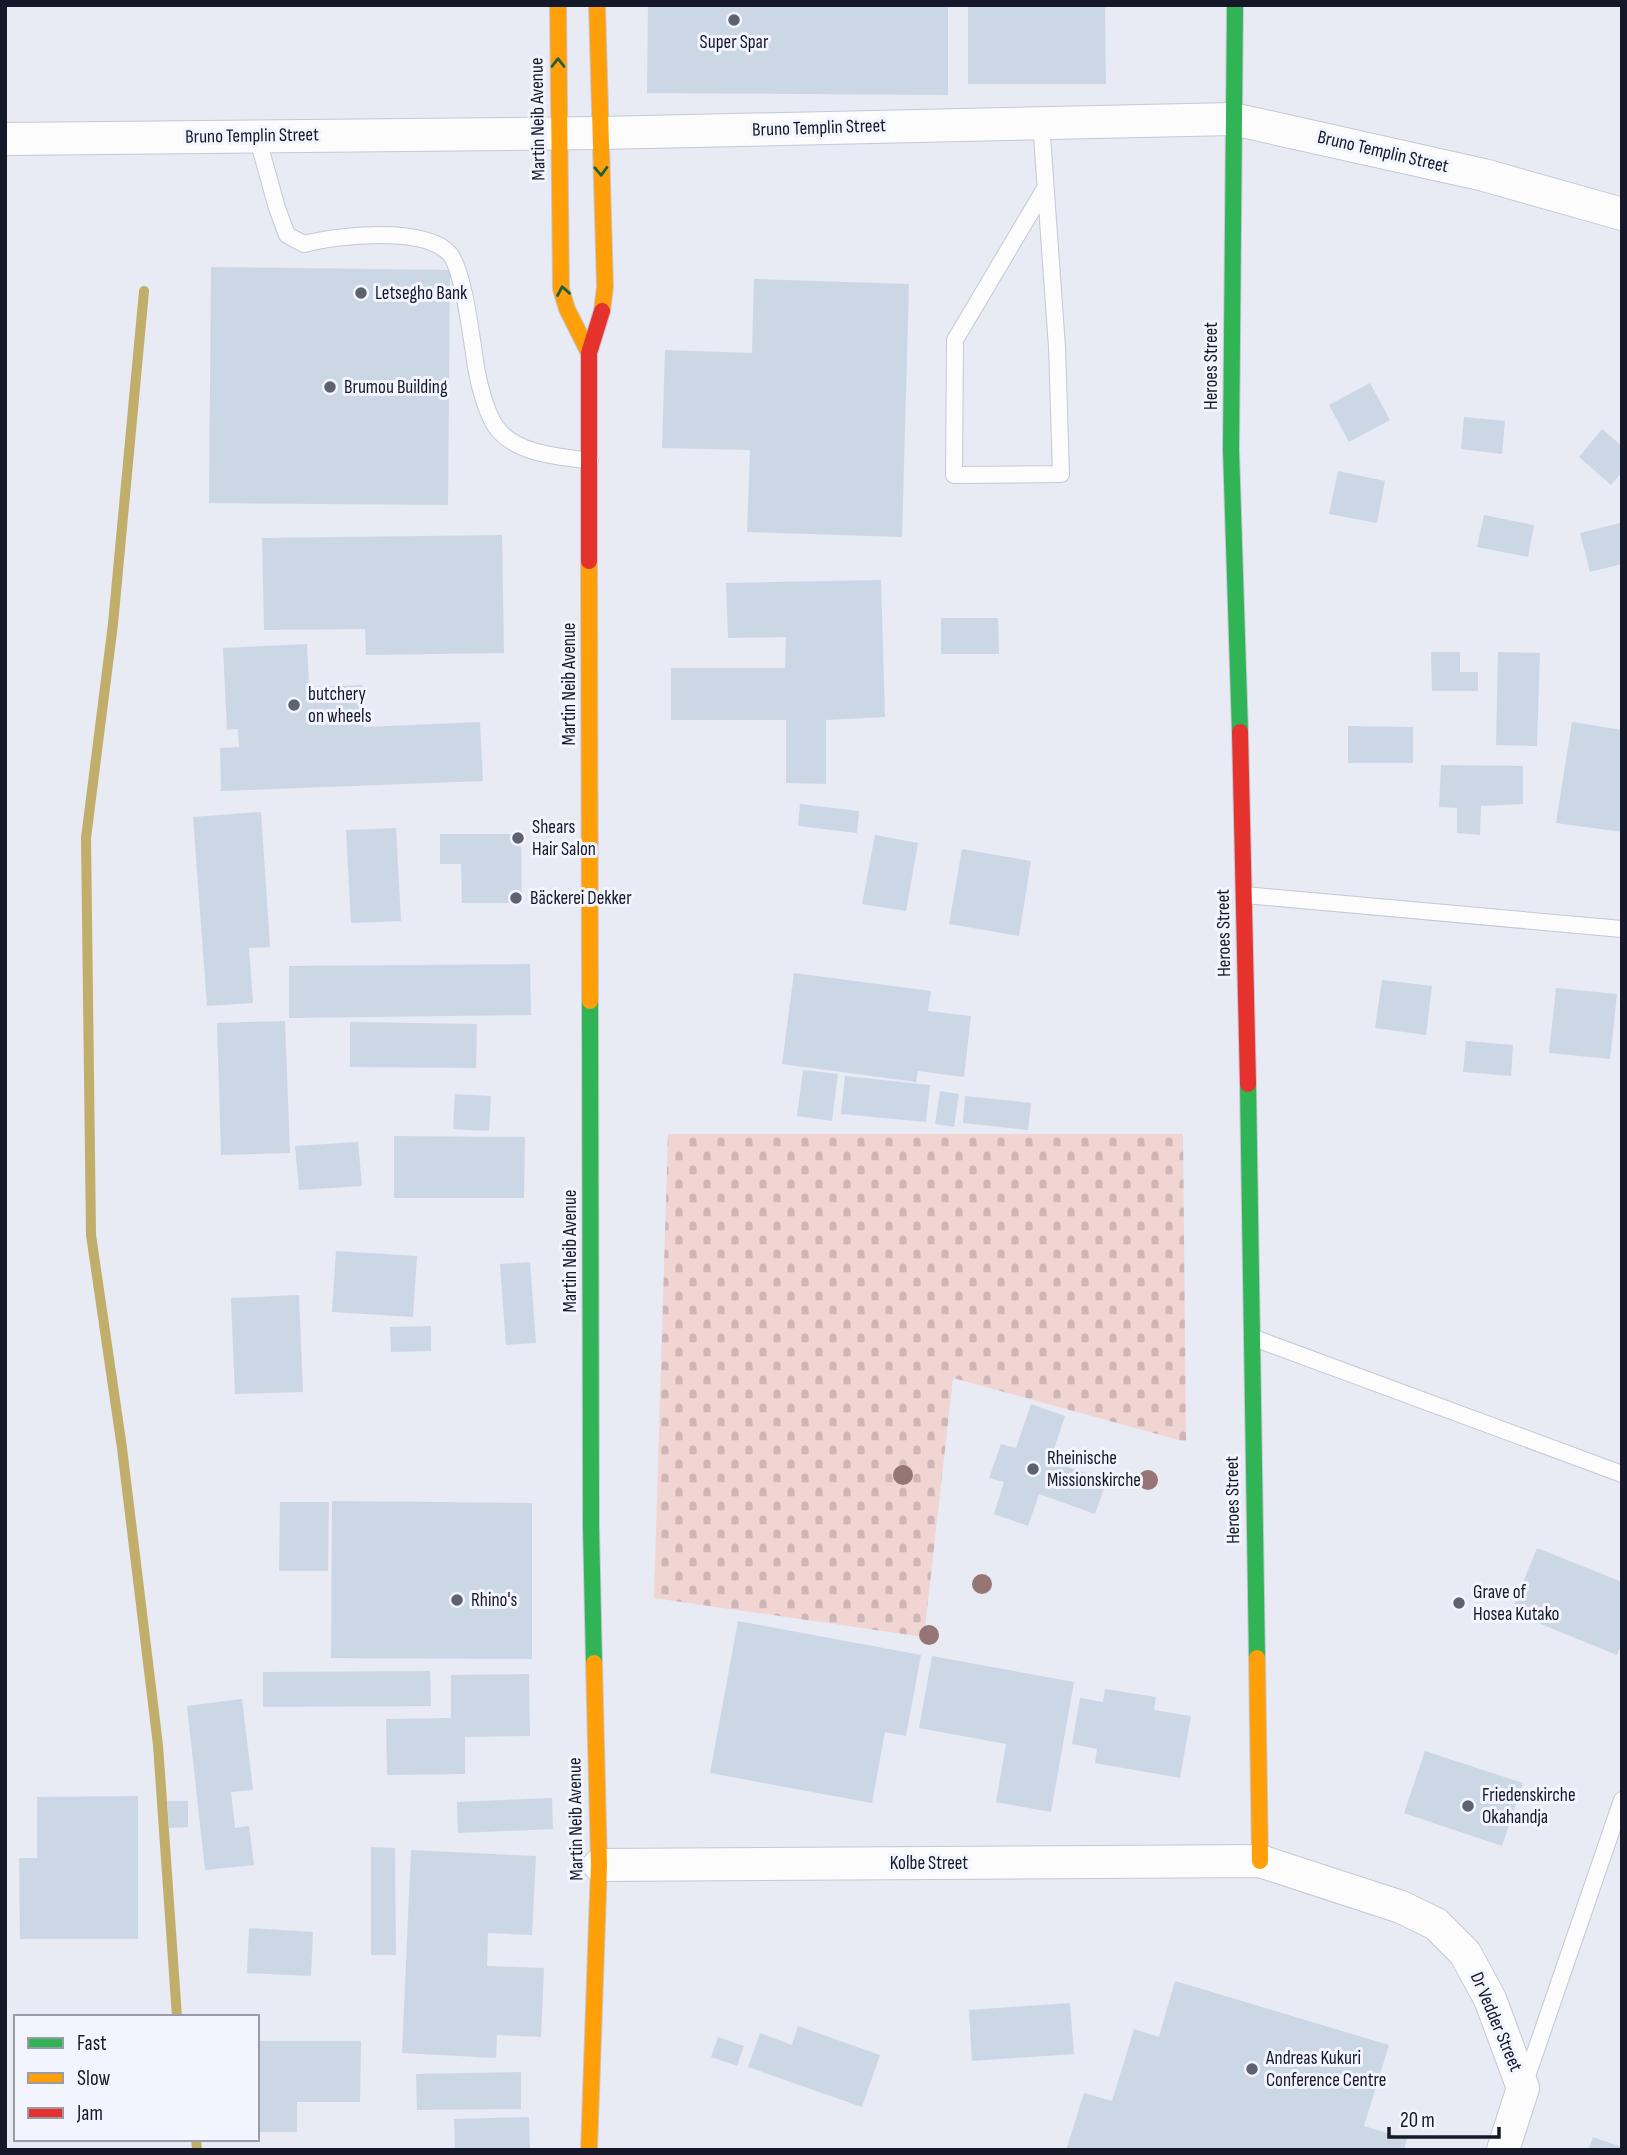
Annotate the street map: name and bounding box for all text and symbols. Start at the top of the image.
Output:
marker: Super Spar [726,12,742,28]
place label: Super Spar [700,31,769,54]
street label: Martin Neib Avenue [525,57,551,181]
one-way arrow [550,58,566,68]
street label: Bruno Templin Street [752,114,886,142]
street label: Bruno Templin Street [185,123,319,149]
street label: Bruno Templin Street [1315,126,1451,178]
one-way arrow [594,166,609,177]
place label: Letsegho Bank [375,282,468,305]
marker: Letsegho Bank [353,285,369,301]
one-way arrow [556,285,571,296]
street label: Heroes Street [1200,322,1223,410]
place label: Brumou Building [344,376,448,399]
marker: Brumou Building [322,379,338,395]
street label: Martin Neib Avenue [558,623,581,746]
place label: butchery on wheels [308,683,372,728]
marker: butchery on wheels [286,697,302,713]
place label: Shears Hair Salon [532,816,596,861]
marker: Shears Hair Salon [510,830,526,846]
place label: Bäckerei Dekker [530,887,632,910]
street label: Heroes Street [1212,889,1236,977]
marker: Bäckerei Dekker [508,890,524,906]
street label: Martin Neib Avenue [559,1190,582,1313]
place label: Rheinische Missionskirche [1047,1447,1141,1492]
street label: Heroes Street [1221,1456,1245,1544]
marker: Rheinische Missionskirche [1025,1461,1041,1477]
place label: Grave of Hosea Kutako [1473,1581,1560,1626]
place label: Rhino's [471,1589,517,1612]
marker: Rhino's [449,1592,465,1608]
marker: Grave of Hosea Kutako [1451,1595,1467,1611]
street label: Martin Neib Avenue [563,1757,589,1881]
place label: Friedenskirche Okahandja [1482,1784,1576,1829]
marker: Friedenskirche Okahandja [1460,1798,1476,1814]
street label: Kolbe Street [890,1852,968,1875]
street label: Dr Vedder Street [1465,1969,1527,2075]
legend [14,2015,259,2141]
text: Fast [77,2031,107,2056]
place label: Andreas Kukuri Conference Centre [1265,2047,1386,2092]
marker: Andreas Kukuri Conference Centre [1244,2061,1260,2077]
text: Slow [77,2066,111,2091]
scale bar [1389,2096,1499,2140]
text: Jam [76,2101,103,2126]
text: 20 m [1400,2108,1435,2133]

